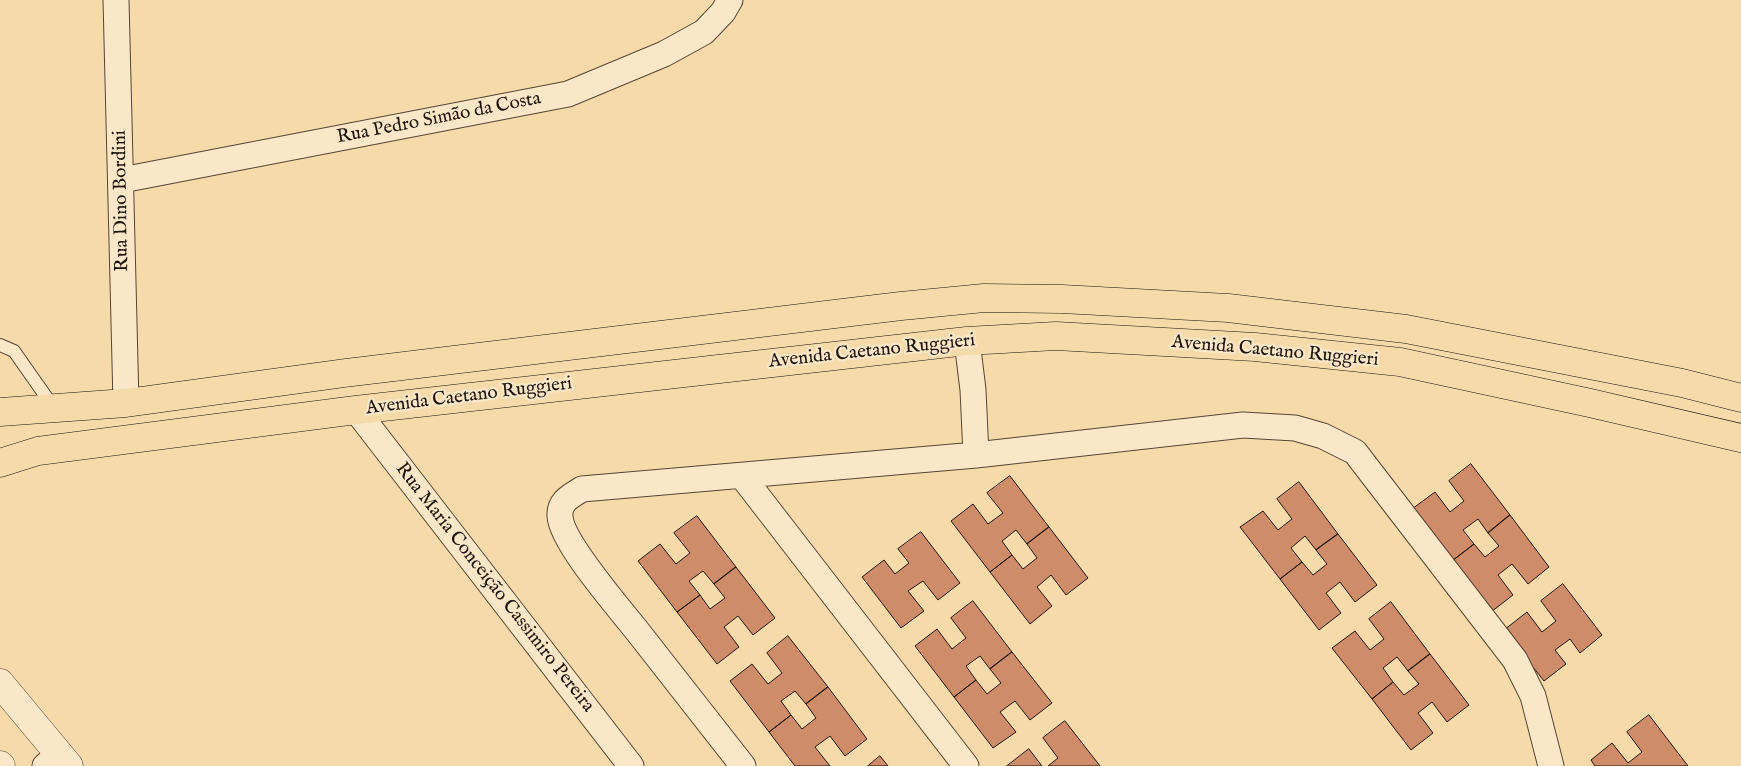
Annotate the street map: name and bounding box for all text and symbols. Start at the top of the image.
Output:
street label: Rua Pedro Simão da Costa [335,88,543,150]
street label: Rua Dino Bordini [109,130,135,272]
street label: Avenida Caetano Ruggieri [768,330,976,374]
street label: Avenida Caetano Ruggieri [1171,332,1379,372]
street label: Avenida Caetano Ruggieri [365,373,573,421]
street label: Rua Maria Conceição Cassimiro Pereira [389,459,599,717]

